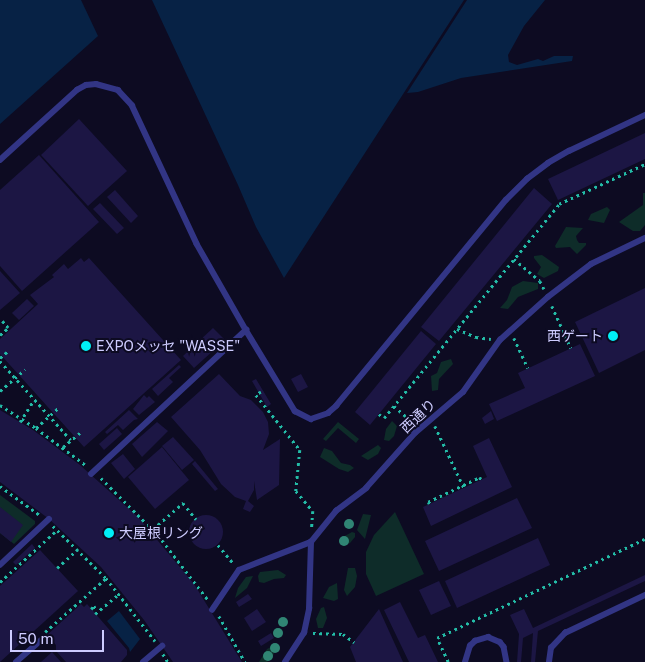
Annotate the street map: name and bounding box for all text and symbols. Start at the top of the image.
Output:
place label: 西ゲート [547,328,603,344]
marker: 西ゲート [607,330,619,342]
place label: EXPOメッセ "WASSE" [96,338,240,354]
marker: EXPOメッセ "WASSE" [80,340,92,352]
street label: 西通り [397,396,439,436]
place label: 大屋根リング [119,525,203,541]
marker: 大屋根リング [103,527,115,539]
scale bar [12,620,106,652]
text: 50 m [18,630,53,647]

